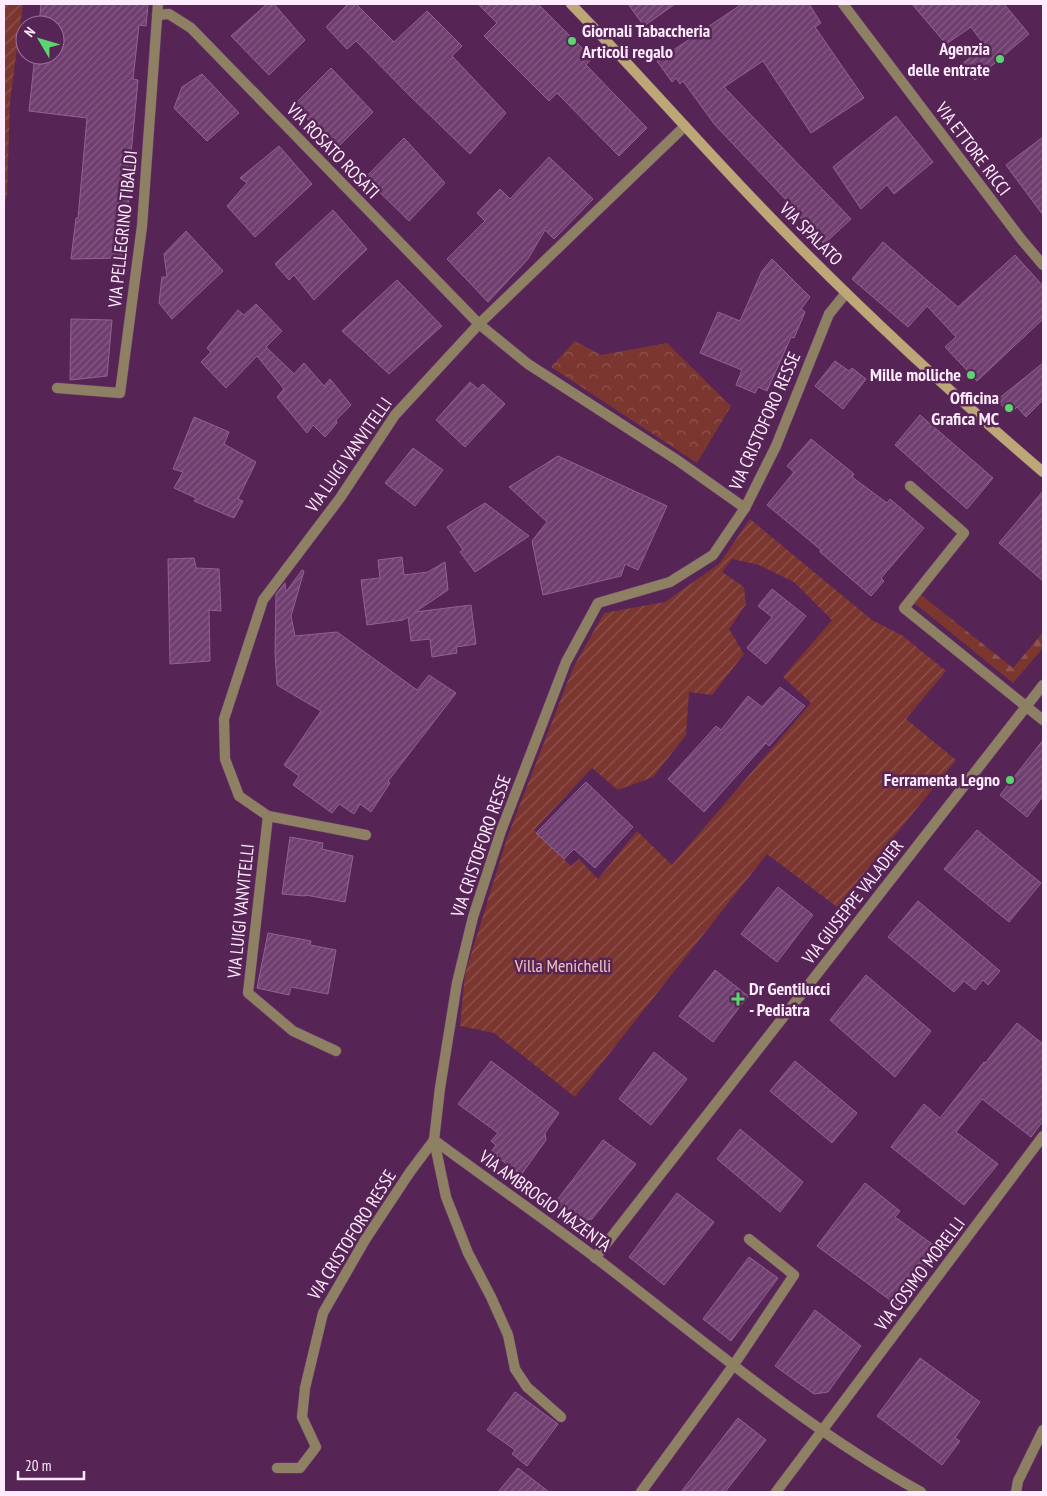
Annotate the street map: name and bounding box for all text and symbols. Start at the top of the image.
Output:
north arrow [15,15,65,65]
place label: Giornali Tabaccheria Articoli regalo [581,19,710,63]
text: N [20,23,39,41]
marker: Giornali Tabaccheria Articoli regalo [566,35,578,47]
place label: Agenzia delle entrate [907,37,990,81]
marker: Agenzia delle entrate [994,53,1006,65]
street label: VIA ROSATO ROSATI [281,97,385,203]
street label: VIA ETTORE RICCI [930,97,1016,200]
street label: VIA PELLEGRINO TIBALDI [103,149,142,310]
street label: VIA SPALATO [774,197,848,270]
street label: VIA CRISTOFORO RESSE [723,348,805,494]
place label: Mille molliche [870,363,961,386]
marker: Mille molliche [965,369,977,381]
place label: Officina Grafica MC [931,386,999,430]
street label: VIA LUIGI VANVITELLI [300,393,397,517]
marker: Officina Grafica MC [1003,402,1015,414]
place label: Ferramenta Legno [884,768,1000,791]
street label: VIA CRISTOFORO RESSE [445,772,516,921]
marker: Ferramenta Legno [1004,774,1016,786]
street label: VIA GIUSEPPE VALADIER [796,835,909,969]
street label: VIA LUIGI VANVITELLI [222,843,259,980]
park label: Villa Menichelli [514,954,611,977]
place label: Dr Gentilucci - Pediatra [749,977,830,1021]
marker: Dr Gentilucci - Pediatra [731,992,745,1006]
street label: VIA AMBROGIO MAZENTA [474,1144,616,1257]
street label: VIA CRISTOFORO RESSE [302,1165,401,1305]
street label: VIA COSIMO MORELLI [869,1213,970,1336]
scale bar [18,1448,84,1480]
text: 20 m [25,1456,51,1475]

